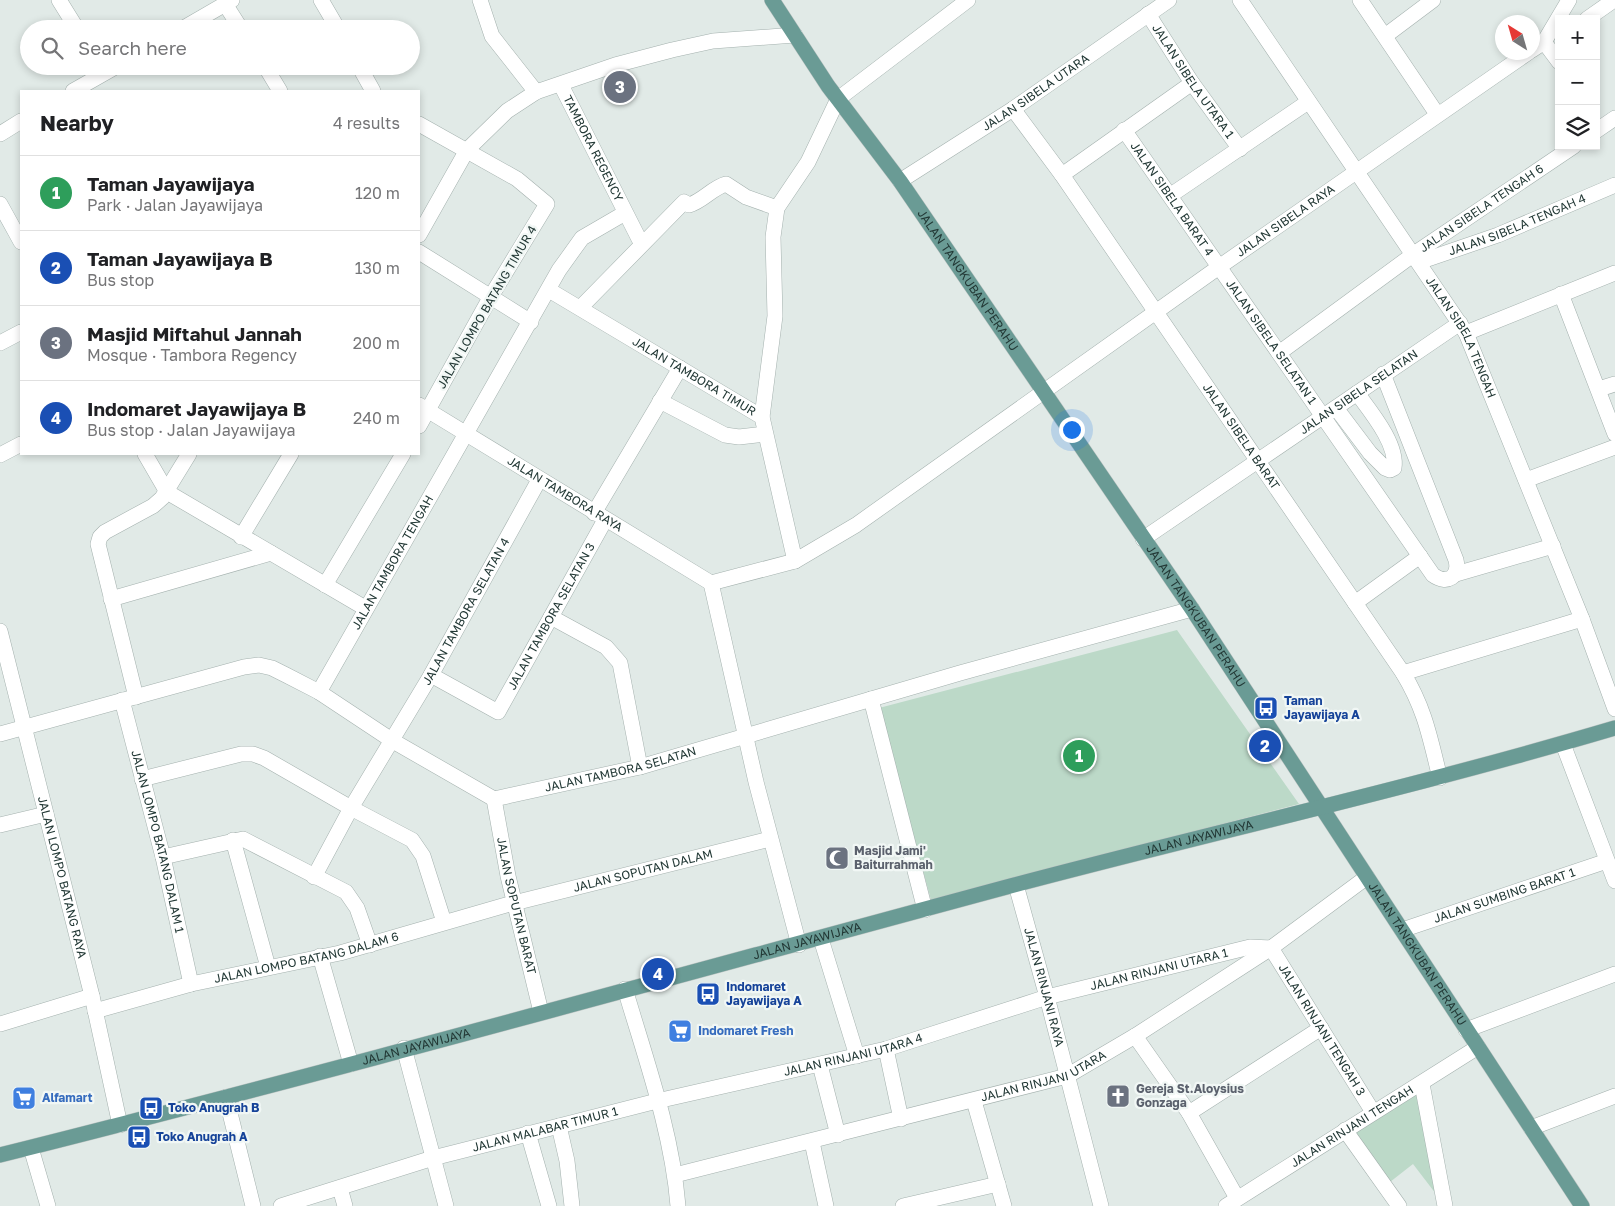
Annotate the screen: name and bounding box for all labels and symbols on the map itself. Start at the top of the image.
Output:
north arrow [1495,15,1540,60]
street label: JALAN SIBELA UTARA 1 [1149,21,1238,141]
street label: JALAN SIBELA UTARA [979,50,1092,134]
pin: 3 [604,68,636,106]
street label: TAMBORA REGENCY [560,93,627,204]
street label: JALAN SIBELA BARAT 4 [1127,139,1217,259]
street label: JALAN SIBELA TENGAH 6 [1416,161,1546,255]
street label: JALAN SIBELA RAYA [1233,181,1337,260]
street label: JALAN SIBELA TENGAH 4 [1446,190,1588,258]
street label: JALAN TANGKUBAN PERAHU [915,206,1022,354]
street label: JALAN LOMPO BATANG TIMUR 4 [434,223,539,391]
street label: JALAN SIBELA TENGAH [1423,273,1500,400]
street label: JALAN SIBELA SELATAN 1 [1223,276,1320,407]
street label: JALAN TAMBORA TIMUR [630,334,759,419]
street label: JALAN SIBELA SELATAN [1296,346,1420,437]
street label: JALAN SIBELA BARAT [1200,380,1283,493]
your location [1059,417,1085,443]
street label: JALAN TAMBORA RAYA [505,453,626,534]
street label: JALAN TAMBORA TENGAH [348,492,436,632]
street label: JALAN TAMBORA SELATAN 4 [419,535,512,688]
street label: JALAN TAMBORA SELATAN 3 [504,540,598,692]
street label: JALAN TANGKUBAN PERAHU [1143,542,1249,690]
place label: Taman Jayawijaya A [1284,693,1360,722]
bus stop icon: Taman Jayawijaya A [1253,695,1279,721]
pin: 2 [1249,727,1281,765]
pin: 1 [1063,737,1095,775]
street label: JALAN TAMBORA SELATAN [543,743,698,795]
street label: JALAN LOMPO BATANG DALAM 1 [128,748,188,934]
street label: JALAN LOMPO BATANG RAYA [35,795,90,960]
street label: JALAN JAYAWIJAYA [1143,817,1255,858]
street label: JALAN SOPUTAN BARAT [494,836,540,976]
place label: Masjid Jami' Baiturrahmah [854,843,933,872]
mosque icon: Masjid Jami' Baiturrahmah [824,845,850,871]
street label: JALAN SOPUTAN DALAM [572,846,714,895]
street label: JALAN SUMBING BARAT 1 [1431,864,1577,926]
street label: JALAN TANGKUBAN PERAHU [1365,879,1470,1028]
street label: JALAN JAYAWIJAYA [751,919,863,962]
street label: JALAN RINJANI RAYA [1021,926,1068,1048]
street label: JALAN LOMPO BATANG DALAM 6 [213,928,400,986]
street label: JALAN RINJANI UTARA 1 [1088,945,1230,993]
pin: 4 [642,955,674,993]
street label: JALAN RINJANI TENGAH 3 [1276,961,1369,1098]
place label: Indomaret Jayawijaya A [726,979,802,1008]
bus stop icon: Indomaret Jayawijaya A [695,981,721,1007]
supermarket icon: Indomaret Fresh [667,1018,693,1044]
place label: Indomaret Fresh [698,1023,793,1038]
street label: JALAN JAYAWIJAYA [360,1025,472,1068]
street label: JALAN RINJANI UTARA 4 [782,1030,924,1079]
street label: JALAN RINJANI UTARA [979,1047,1108,1104]
place label: Gereja St.Aloysius Gonzaga [1136,1081,1244,1110]
street label: JALAN RINJANI TENGAH [1288,1082,1416,1170]
church icon: Gereja St.Aloysius Gonzaga [1105,1083,1131,1109]
supermarket icon: Alfamart [11,1085,37,1111]
place label: Alfamart [42,1090,93,1105]
bus stop icon: Toko Anugrah B [138,1095,164,1121]
place label: Toko Anugrah B [168,1100,260,1115]
street label: JALAN MALABAR TIMUR 1 [470,1103,619,1155]
bus stop icon: Toko Anugrah A [126,1124,152,1150]
place label: Toko Anugrah A [156,1129,248,1144]

